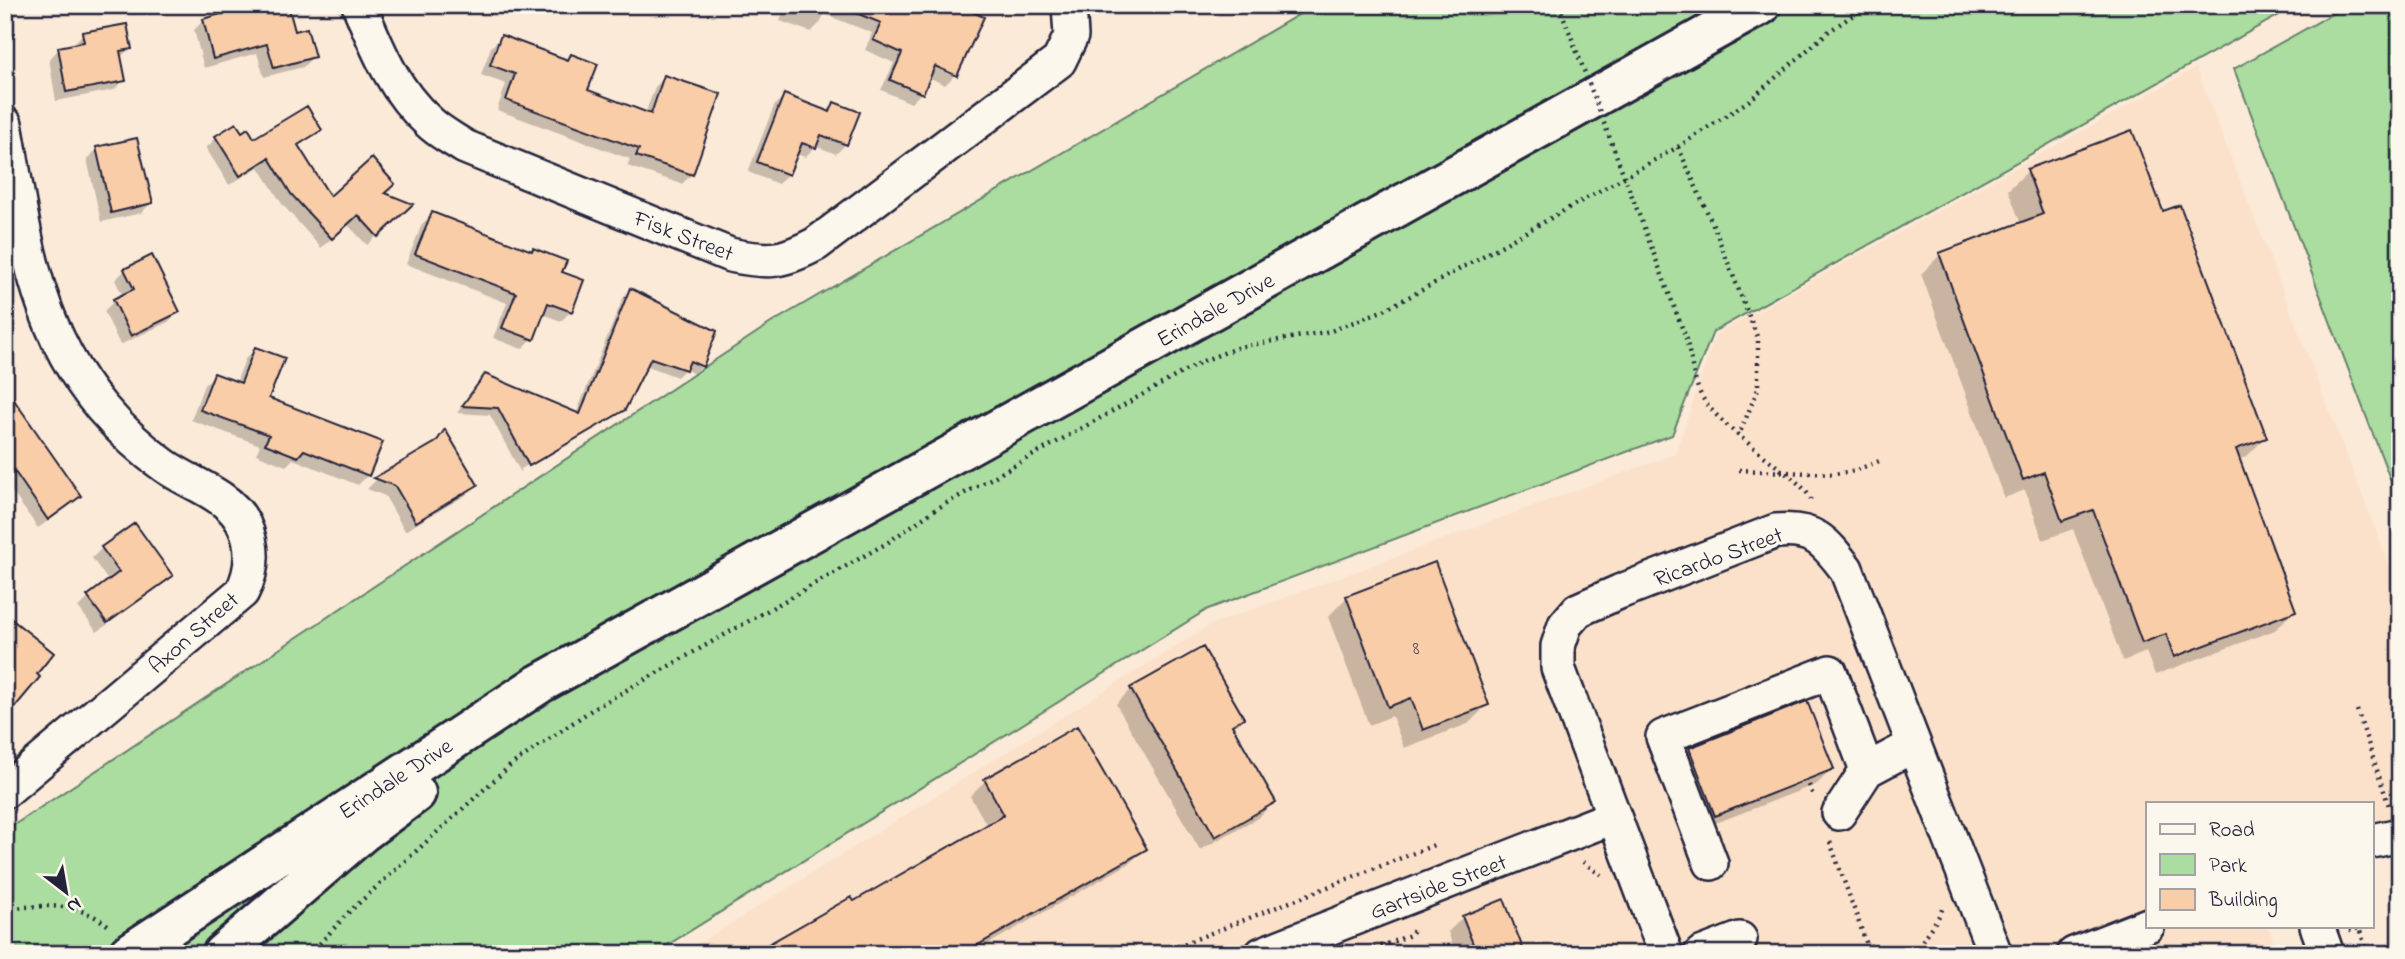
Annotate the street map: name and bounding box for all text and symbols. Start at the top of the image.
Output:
street label: Fisk Street [627,203,738,272]
street label: Erindale Drive [1151,265,1282,357]
street label: Ricardo Street [1650,520,1788,597]
street label: Axon Street [142,585,247,683]
house number: 8 [1412,636,1420,663]
street label: Erindale Drive [333,731,460,829]
legend [2146,802,2374,928]
text: Road [2209,816,2255,846]
street label: Gartside Street [1366,847,1513,930]
text: Park [2209,852,2248,882]
north arrow [32,858,102,928]
text: Building [2208,886,2278,918]
text: N [61,890,86,919]

